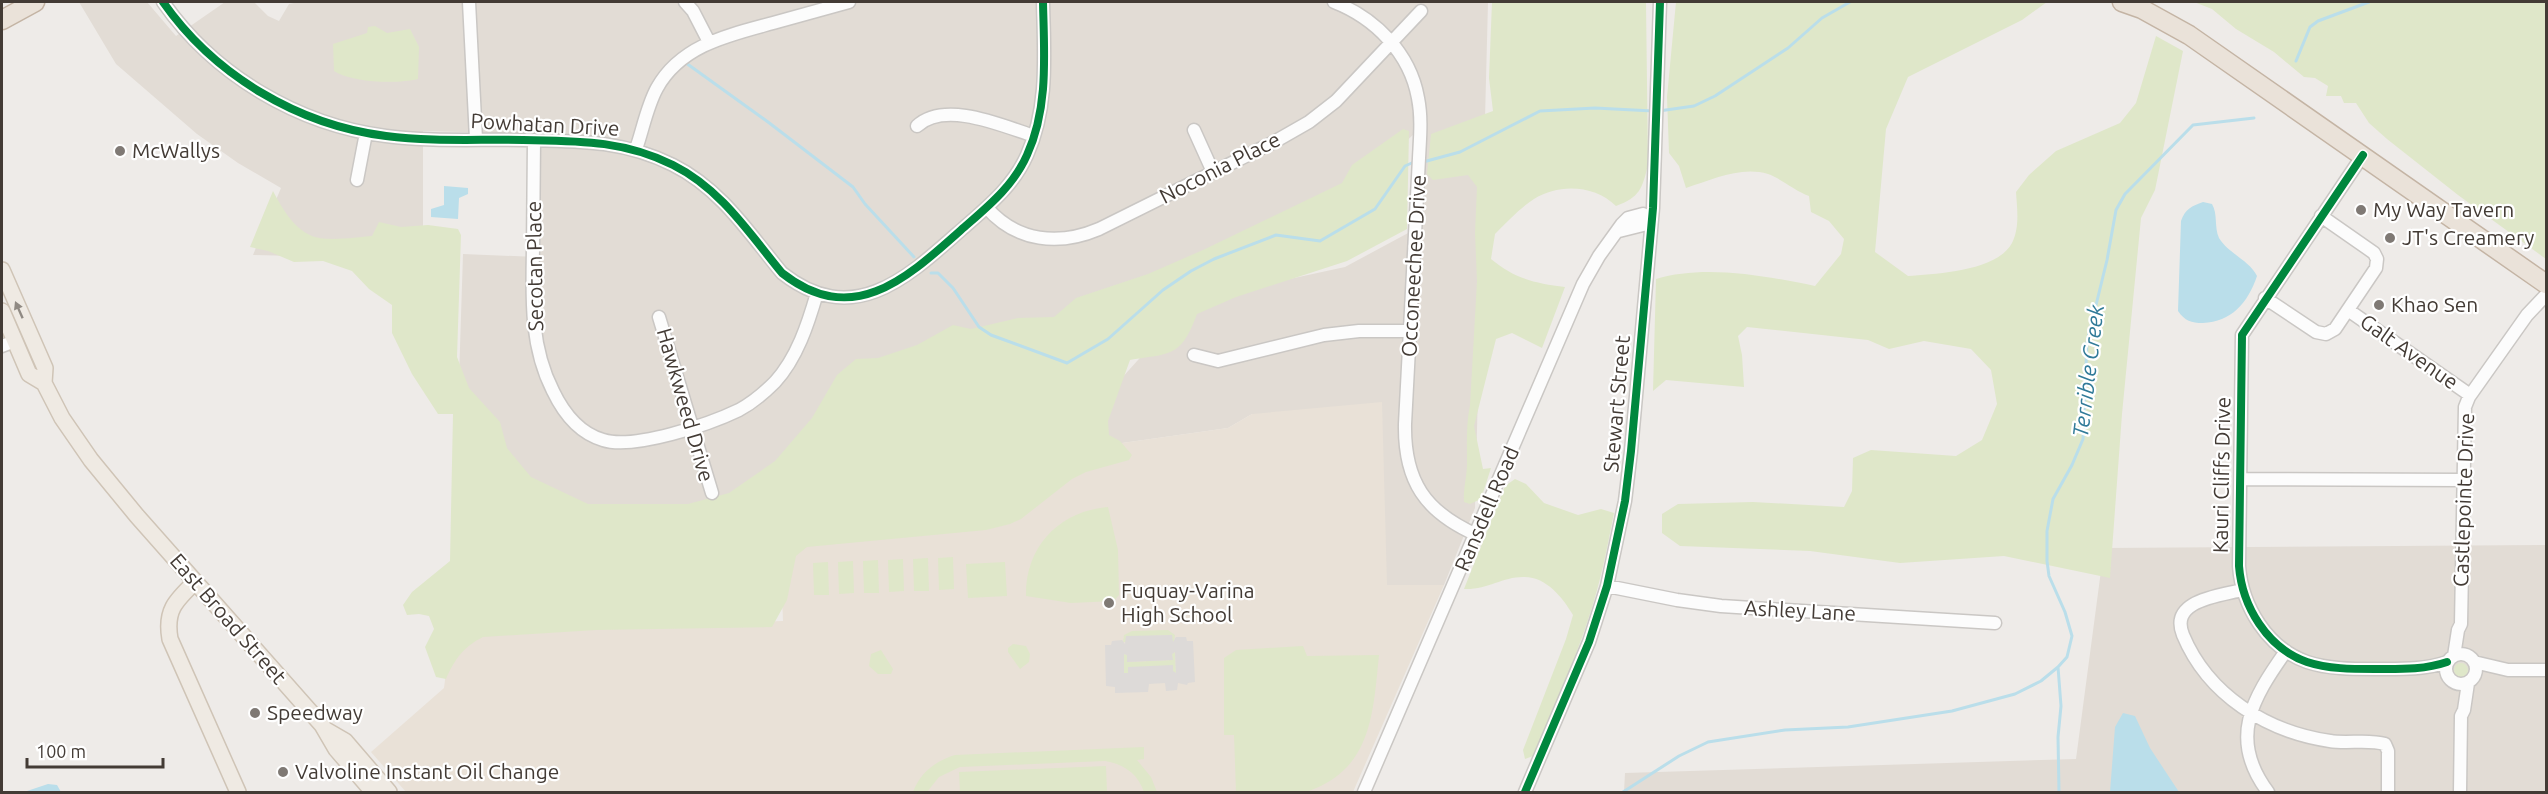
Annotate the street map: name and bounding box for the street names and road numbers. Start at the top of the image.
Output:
street label: Powhatan Drive [470,108,620,140]
street label: Noconia Place [1155,126,1284,208]
street label: Occoneechee Drive [1396,174,1430,358]
street label: Secotan Place [521,201,547,332]
street label: Galt Avenue [2356,309,2463,394]
street label: Hawkweed Drive [653,325,719,484]
street label: Stewart Street [1598,334,1634,473]
street label: Kauri Cliffs Drive [2208,397,2234,553]
street label: Castlepointe Drive [2448,413,2478,587]
street label: Ransdell Road [1449,443,1523,575]
street label: East Broad Street [166,548,292,688]
street label: Ashley Lane [1743,595,1857,625]

